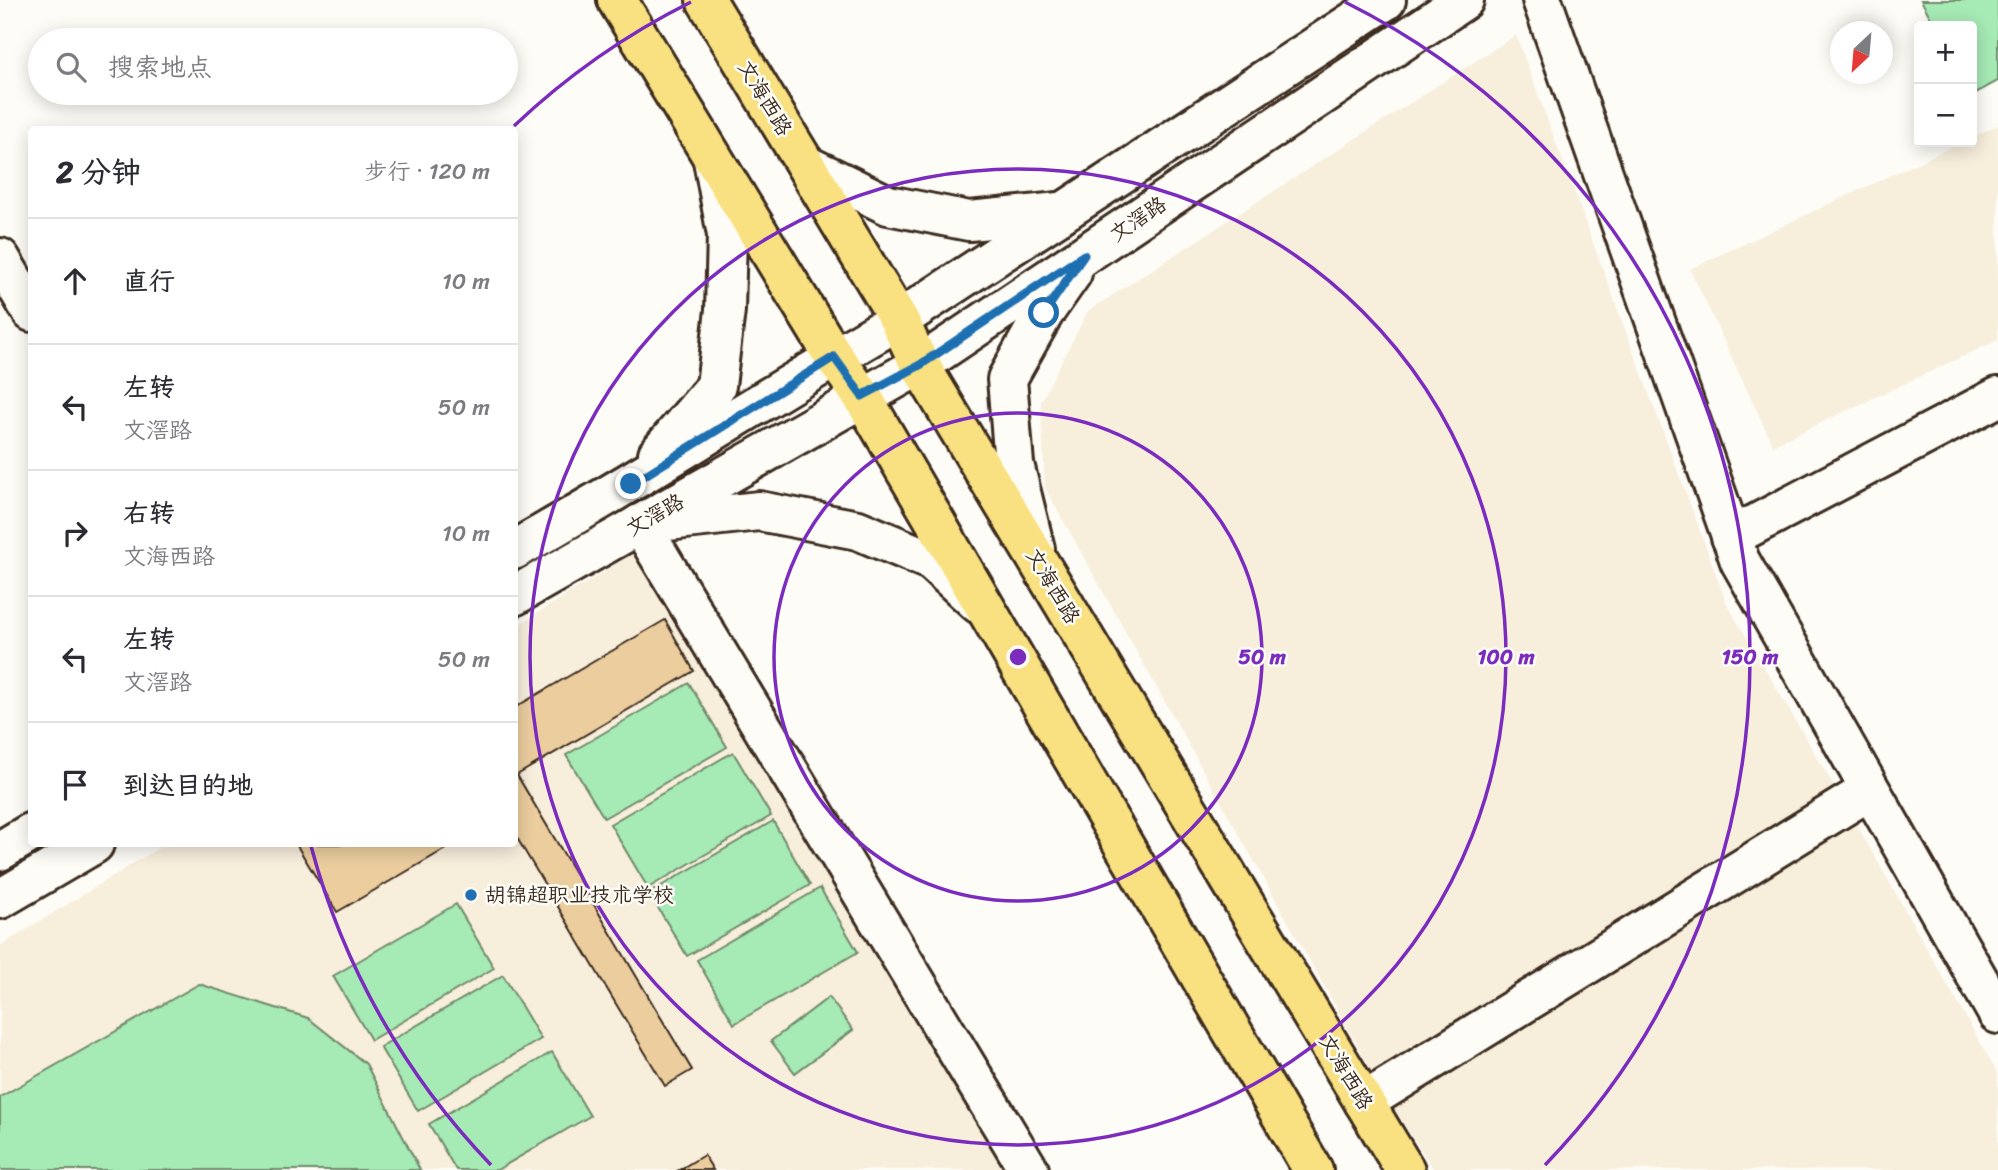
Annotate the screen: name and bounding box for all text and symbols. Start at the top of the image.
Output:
north arrow [1830,21,1893,84]
map controls [1914,21,1977,147]
button: + [1914,21,1977,84]
search box [28,28,518,105]
text: 搜索地点 [108,44,212,90]
icon: search [52,48,90,86]
street label: 文海西路 [727,52,803,144]
button: − [1914,84,1977,147]
text: 2 分钟 [56,145,141,199]
text: 步行 · 120 m [365,151,490,192]
street label: 文滘路 [1101,186,1175,252]
text: 直行 [123,258,175,304]
text: 10 m [442,261,490,302]
icon: ahead [56,262,94,300]
route start [1028,297,1059,328]
text: 左转 [123,364,175,410]
text: 50 m [438,387,490,428]
icon: left [56,388,94,426]
text: 文滘路 [123,410,192,451]
route end [615,468,646,499]
street label: 文滘路 [618,483,692,547]
text: 右转 [123,490,175,536]
text: 10 m [442,513,490,554]
icon: right [56,514,94,552]
text: 文海西路 [123,536,215,577]
street label: 文海西路 [1015,540,1091,632]
text: 左转 [123,616,175,662]
text: 50 m [1238,638,1287,676]
text: 100 m [1477,638,1535,676]
text: 150 m [1722,638,1779,676]
text: 50 m [438,639,490,680]
icon: left [56,640,94,678]
centre of rings [1006,645,1030,669]
text: 文滘路 [123,662,192,703]
text: 到达目的地 [123,762,253,808]
icon: arrive [56,766,94,804]
place label: 胡锦超职业技术学校 [485,876,674,914]
marker: 胡锦超职业技术学校 [463,887,479,903]
street label: 文海西路 [1308,1026,1384,1118]

